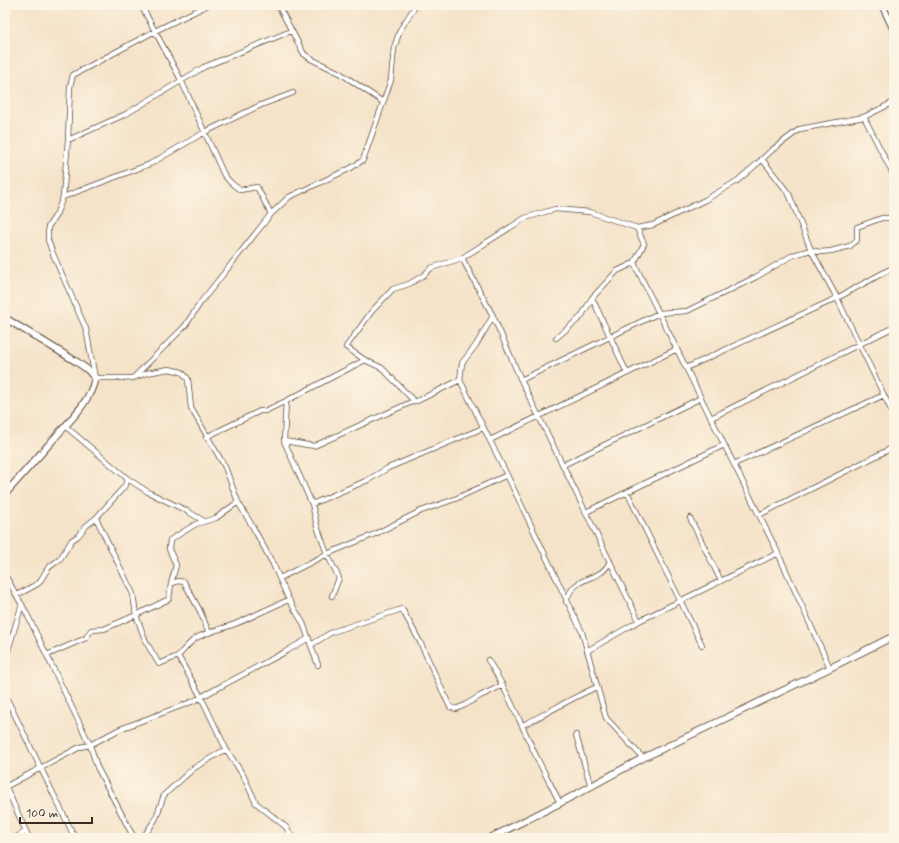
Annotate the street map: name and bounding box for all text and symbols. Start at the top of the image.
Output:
scale bar [20,799,92,825]
text: 100 m [26,806,58,822]

